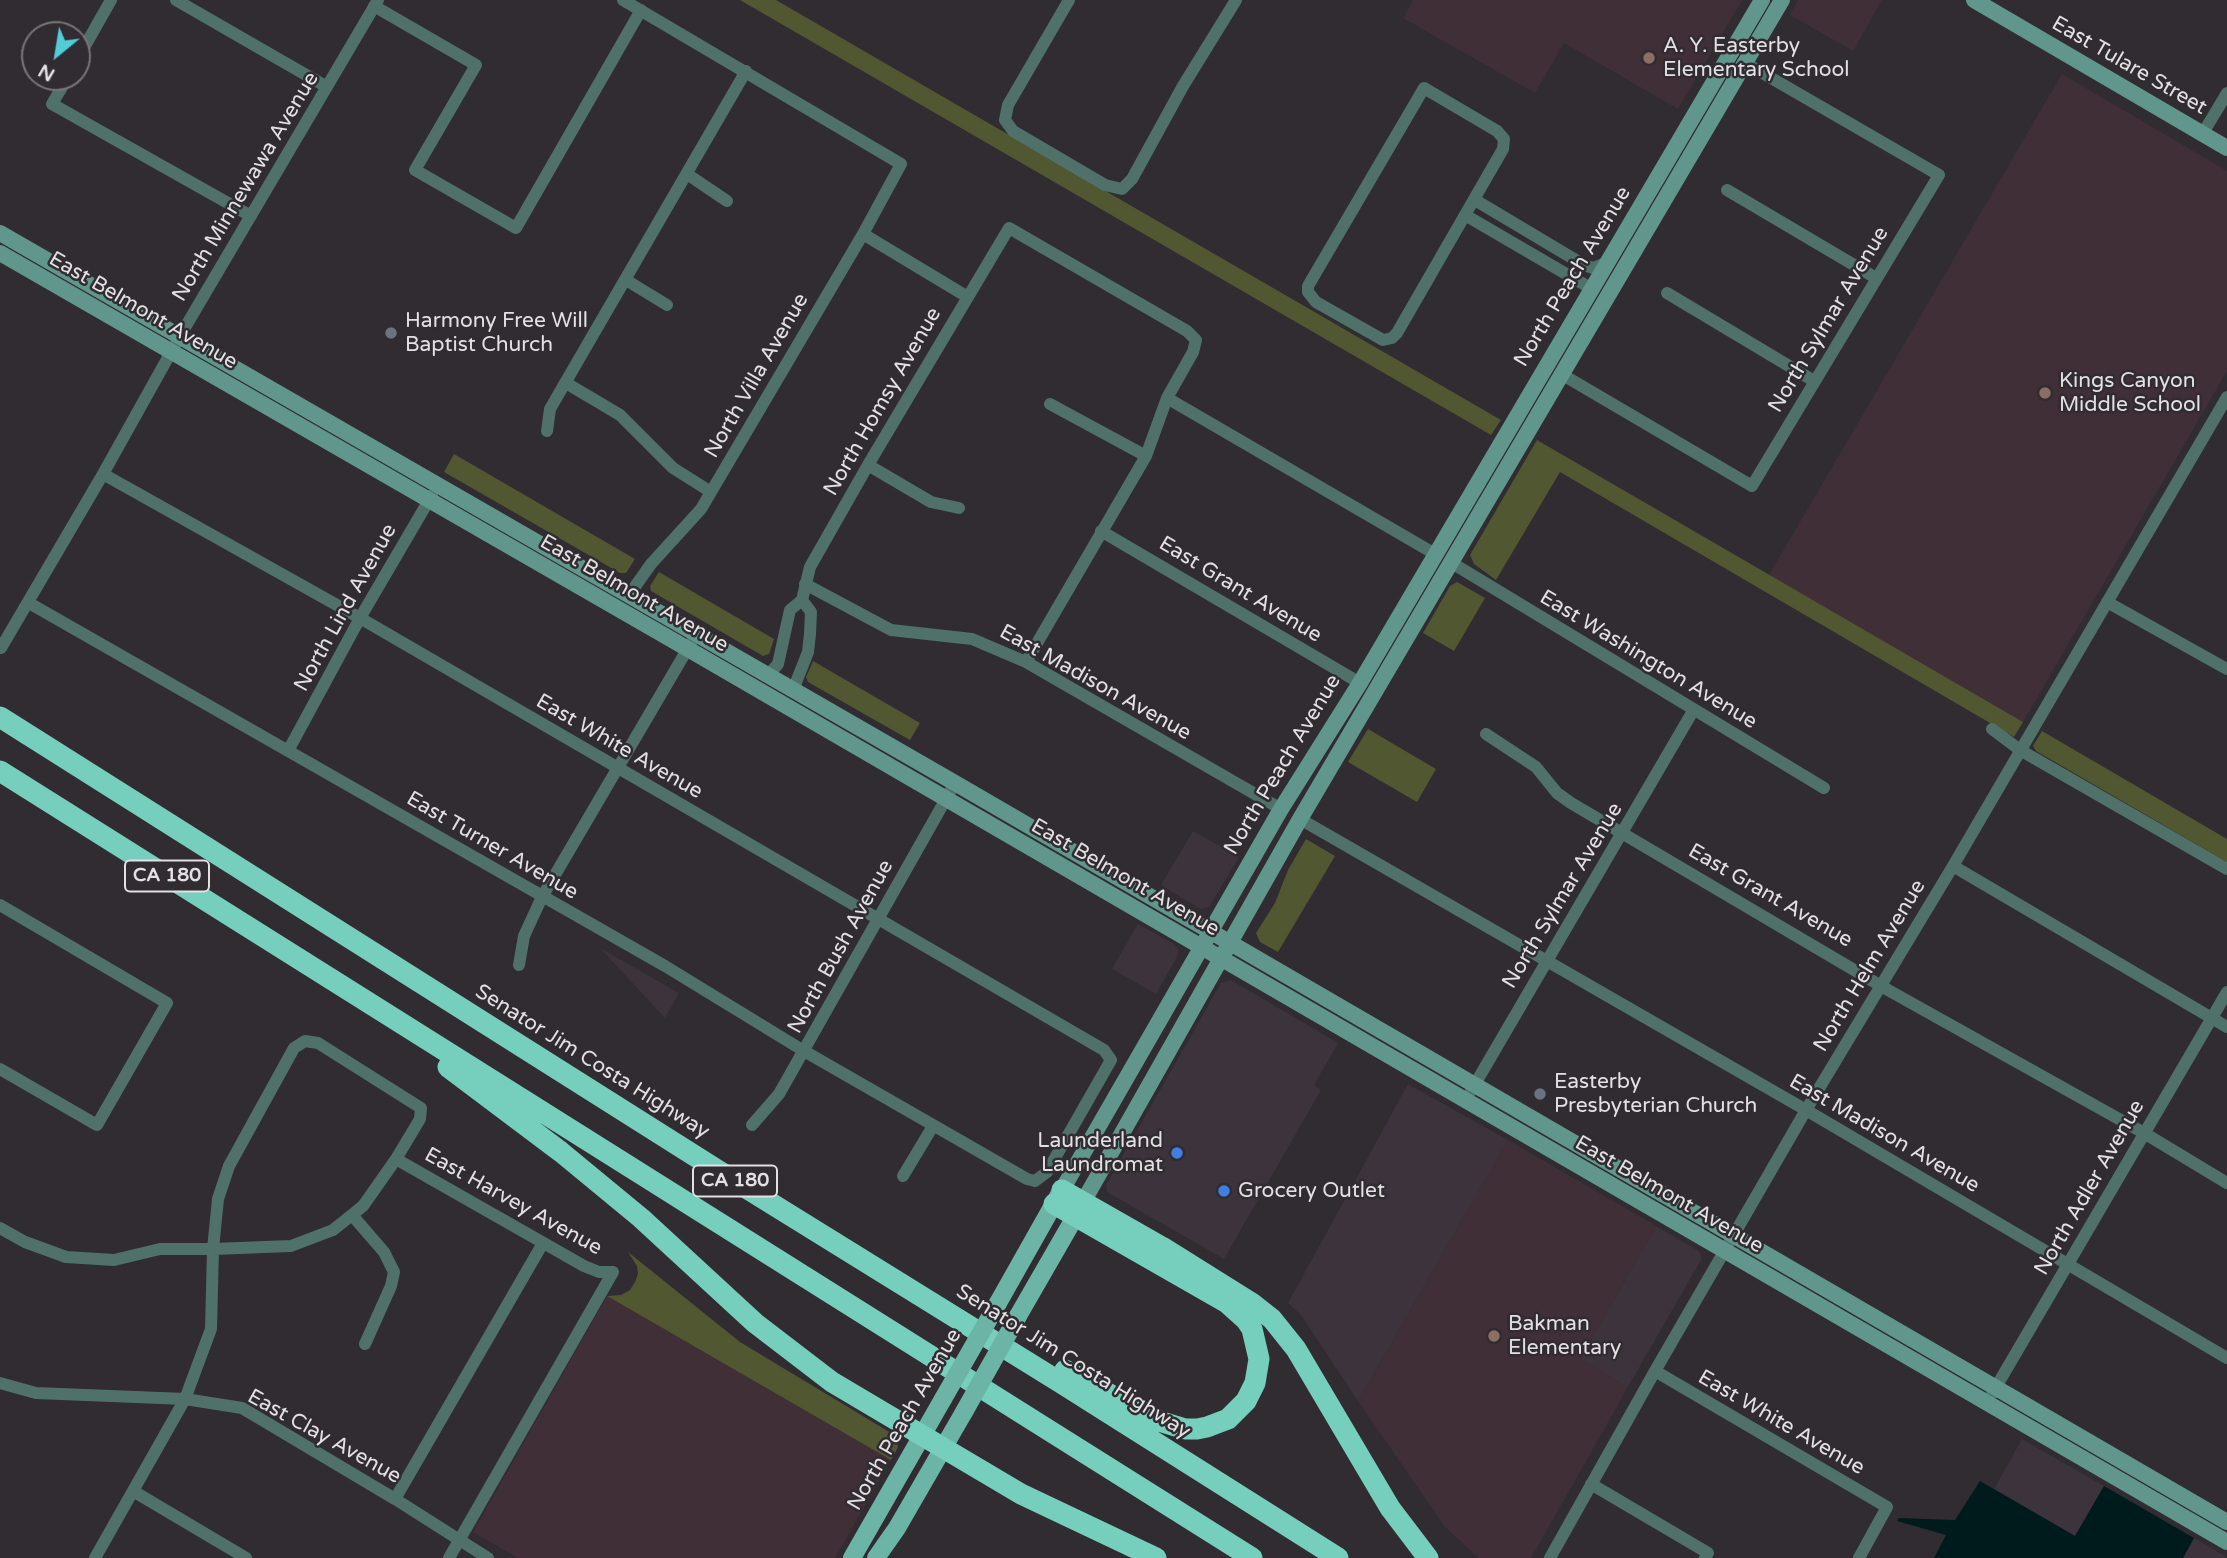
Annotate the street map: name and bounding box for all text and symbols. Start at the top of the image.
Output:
street label: East Tulare Street [2047,11,2211,121]
north arrow [21,21,91,91]
place label: A. Y. Easterby Elementary School [1663,33,1850,83]
marker: A. Y. Easterby Elementary School [1641,50,1657,66]
text: N [34,59,59,86]
street label: North Minnewawa Avenue [167,68,325,306]
street label: North Peach Avenue [1509,182,1637,372]
street label: North Sylmar Avenue [1764,223,1894,417]
street label: East Belmont Avenue [44,247,242,375]
street label: North Villa Avenue [700,289,814,463]
street label: North Homsy Avenue [819,303,947,501]
place label: Harmony Free Will Baptist Church [405,308,588,358]
marker: Harmony Free Will Baptist Church [383,325,399,341]
place label: Kings Canyon Middle School [2059,368,2201,418]
marker: Kings Canyon Middle School [2037,385,2053,401]
street label: North Lind Avenue [289,520,403,696]
street label: East Belmont Avenue [535,530,733,658]
street label: East Grant Avenue [1154,531,1326,649]
street label: East Washington Avenue [1535,585,1761,735]
street label: East Madison Avenue [995,620,1195,746]
street label: North Peach Avenue [1219,670,1347,860]
street label: East White Avenue [531,689,707,805]
street label: East Turner Avenue [402,787,582,905]
street label: North Sylmar Avenue [1498,799,1628,993]
street label: East Belmont Avenue [1026,814,1224,942]
street label: East Grant Avenue [1683,839,1857,953]
street label: North Bush Avenue [783,856,899,1038]
road number: CA 180 [125,860,209,891]
street label: North Helm Avenue [1809,875,1931,1057]
street label: Senator Jim Costa Highway [470,979,714,1145]
place label: Easterby Presbyterian Church [1554,1069,1757,1119]
street label: East Madison Avenue [1784,1069,1984,1199]
marker: Easterby Presbyterian Church [1532,1086,1548,1102]
street label: North Adler Avenue [2030,1096,2150,1280]
place label: Launderland Laundromat [1037,1128,1163,1178]
street label: East Belmont Avenue [1570,1131,1768,1259]
street label: East Harvey Avenue [420,1143,606,1261]
marker: Launderland Laundromat [1169,1145,1185,1161]
road number: CA 180 [693,1166,777,1196]
place label: Grocery Outlet [1238,1178,1385,1204]
marker: Grocery Outlet [1216,1183,1232,1199]
street label: Senator Jim Costa Highway [951,1279,1195,1445]
place label: Bakman Elementary [1508,1311,1621,1361]
street label: North Peach Avenue [843,1325,967,1515]
marker: Bakman Elementary [1486,1328,1502,1344]
street label: East White Avenue [1693,1365,1869,1481]
street label: East Clay Avenue [243,1384,405,1490]

